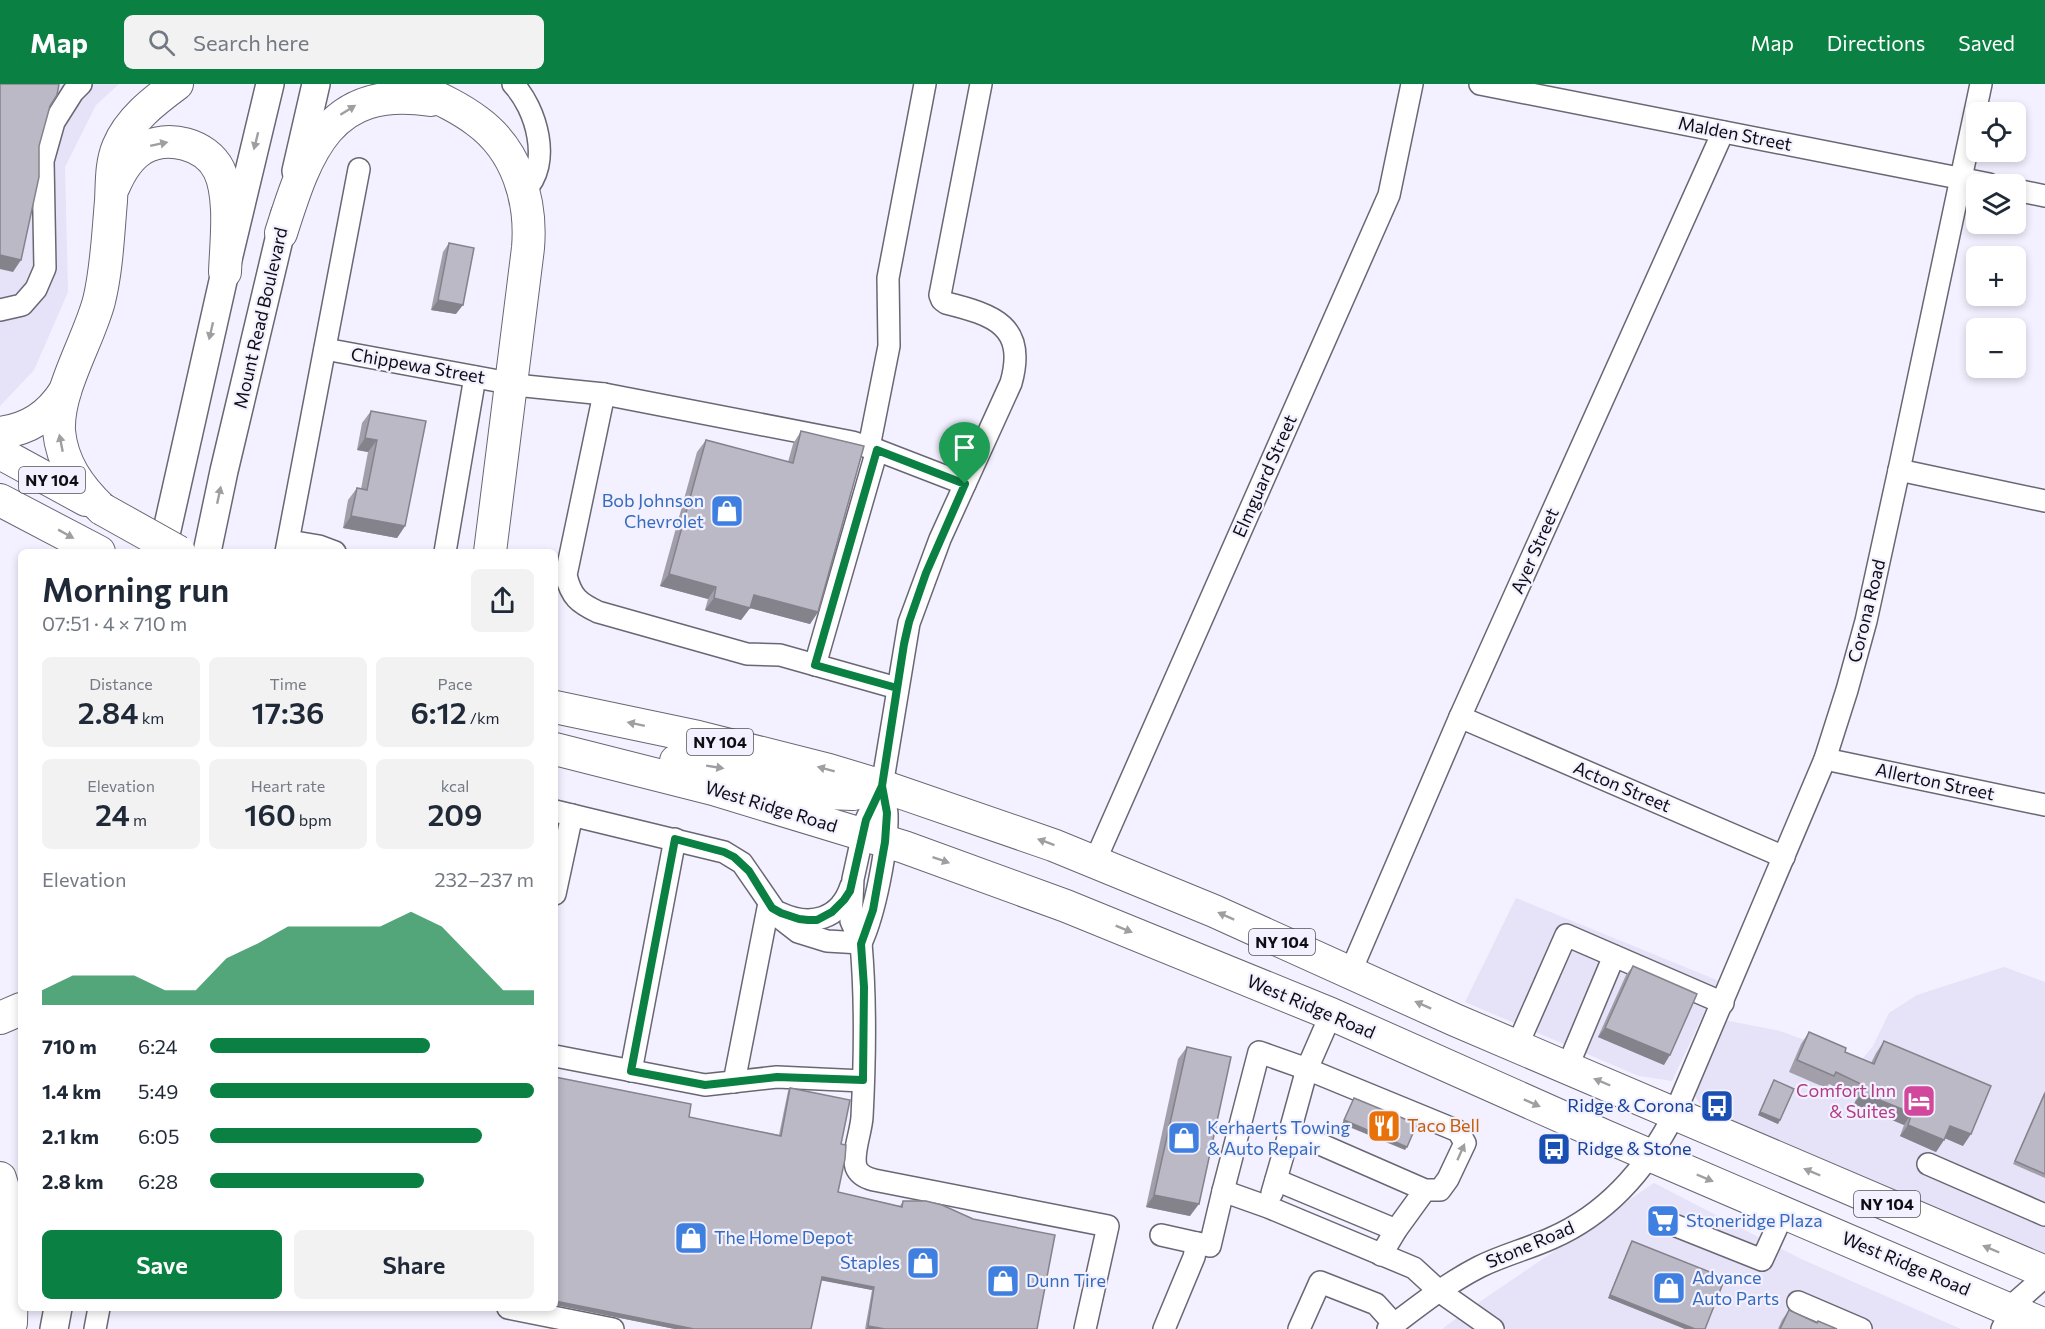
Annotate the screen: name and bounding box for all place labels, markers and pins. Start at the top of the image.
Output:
pin [939,422,990,484]
place label: Bob Johnson Chevrolet [602,489,704,532]
shop icon: Bob Johnson Chevrolet [709,493,745,529]
place label: Comfort Inn & Suites [1796,1079,1896,1122]
hotel icon: Comfort Inn & Suites [1901,1083,1937,1119]
bus stop icon: Ridge & Corona [1699,1088,1735,1124]
place label: Ridge & Corona [1567,1094,1694,1116]
restaurant icon: Taco Bell [1366,1108,1402,1144]
place label: Taco Bell [1407,1114,1480,1136]
place label: Kerhaerts Towing & Auto Repair [1207,1116,1350,1159]
shop icon: Kerhaerts Towing & Auto Repair [1166,1120,1202,1156]
bus stop icon: Ridge & Stone [1536,1131,1572,1167]
place label: Ridge & Stone [1577,1137,1691,1159]
supermarket icon: Stoneridge Plaza [1645,1203,1681,1239]
place label: Stoneridge Plaza [1686,1209,1823,1231]
shop icon: The Home Depot [673,1220,709,1256]
place label: The Home Depot [714,1226,853,1248]
shop icon: Staples [905,1245,941,1281]
place label: Staples [840,1251,900,1273]
shop icon: Dunn Tire [985,1263,1021,1299]
place label: Advance Auto Parts [1692,1266,1779,1309]
place label: Dunn Tire [1026,1269,1106,1291]
shop icon: Advance Auto Parts [1651,1270,1687,1306]

